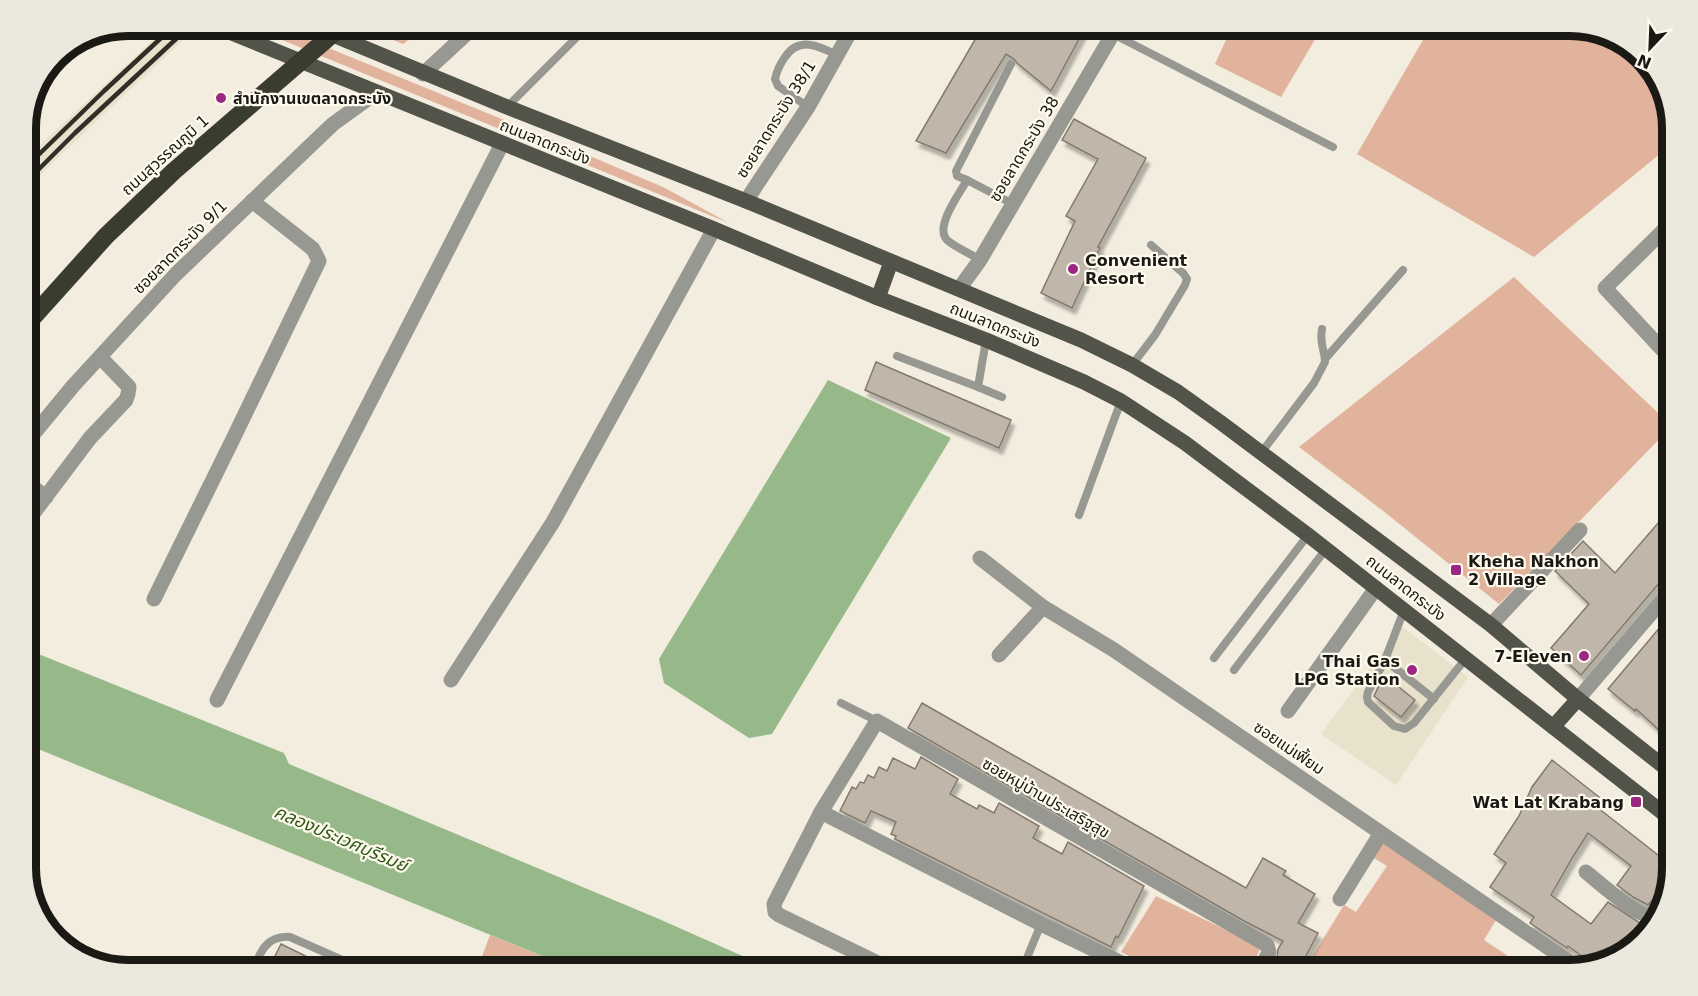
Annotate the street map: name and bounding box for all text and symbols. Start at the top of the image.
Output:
north arrow [1620,18,1680,78]
text: N [1634,50,1654,73]
street label: ซอยลาดกระบัง 38/1 [732,57,820,181]
place label: สำนักงานเขตลาดกระบัง [233,89,391,108]
marker: สำนักงานเขตลาดกระบัง [214,91,228,105]
street label: ซอยลาดกระบัง 38 [985,93,1063,205]
street label: ถนนสุวรรณภูมิ 1 [117,111,213,199]
street label: ถนนลาดกระบัง [497,115,593,169]
street label: ซอยลาดกระบัง 9/1 [129,196,231,298]
place label: Convenient Resort [1085,251,1188,288]
marker: Convenient Resort [1066,262,1080,276]
street label: ถนนลาดกระบัง [947,298,1043,352]
street label: ถนนลาดกระบัง [1362,551,1450,625]
place label: Kheha Nakhon 2 Village [1468,552,1599,589]
marker: Kheha Nakhon 2 Village [1449,563,1463,577]
place label: 7-Eleven [1494,647,1572,666]
marker: 7-Eleven [1577,649,1591,663]
place label: Thai Gas LPG Station [1294,652,1400,689]
marker: Thai Gas LPG Station [1405,663,1419,677]
street label: ซอยแม่เฟี้ยม [1250,716,1329,779]
street label: ซอยหมู่บ้านประเสริฐสุข [979,754,1113,842]
place label: Wat Lat Krabang [1473,793,1624,812]
marker: Wat Lat Krabang [1629,795,1643,809]
water label: คลองประเวศบุรีรมย์ [271,800,414,878]

